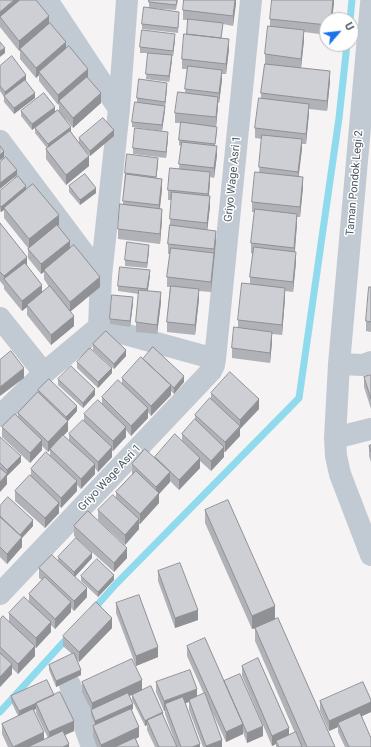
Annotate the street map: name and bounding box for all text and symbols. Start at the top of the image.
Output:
north arrow [319,12,359,52]
text: U [342,20,357,33]
street label: Taman Pondok Legi 2 [344,130,366,236]
street label: Griyo Wage Asri 1 [222,135,244,223]
street label: Griyo Wage Asri 1 [76,442,144,514]

